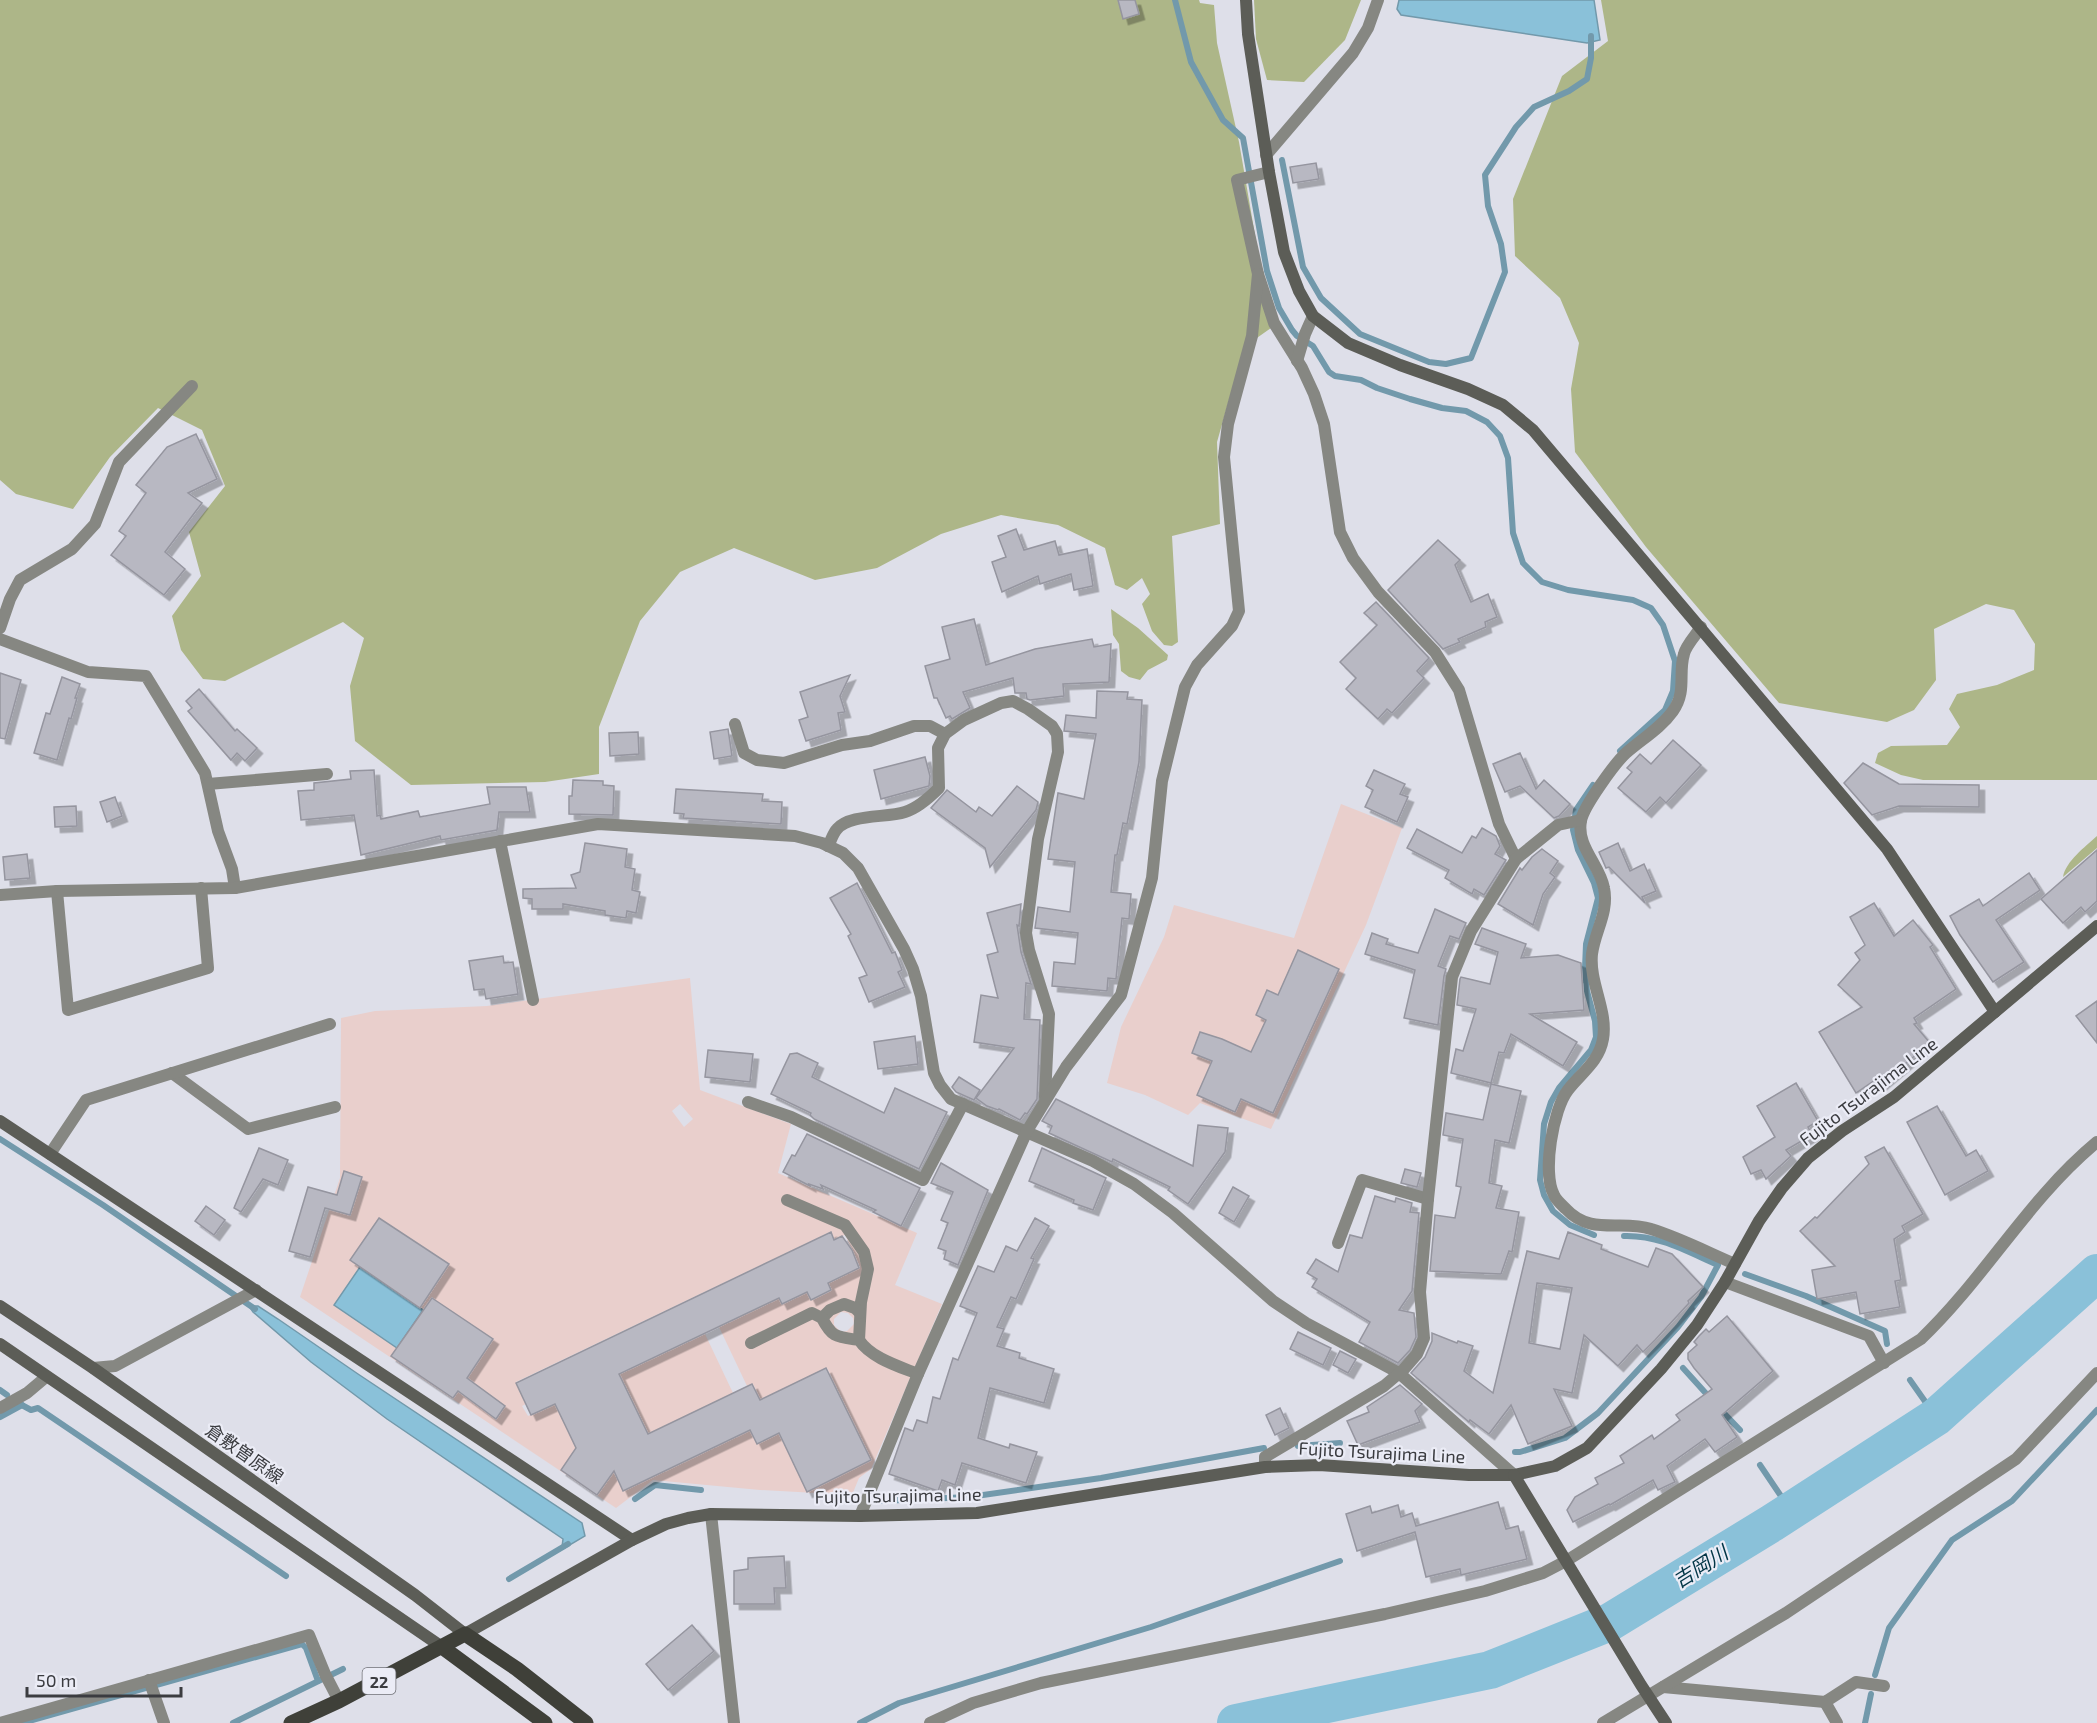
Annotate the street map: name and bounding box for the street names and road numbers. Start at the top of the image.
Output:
street label: Fujito Tsurajima Line [1795,1032,1941,1150]
street label: 倉敷曽原線 [202,1418,288,1488]
street label: Fujito Tsurajima Line [1298,1437,1466,1467]
street label: Fujito Tsurajima Line [814,1483,982,1507]
road number: 22 [362,1668,395,1694]

